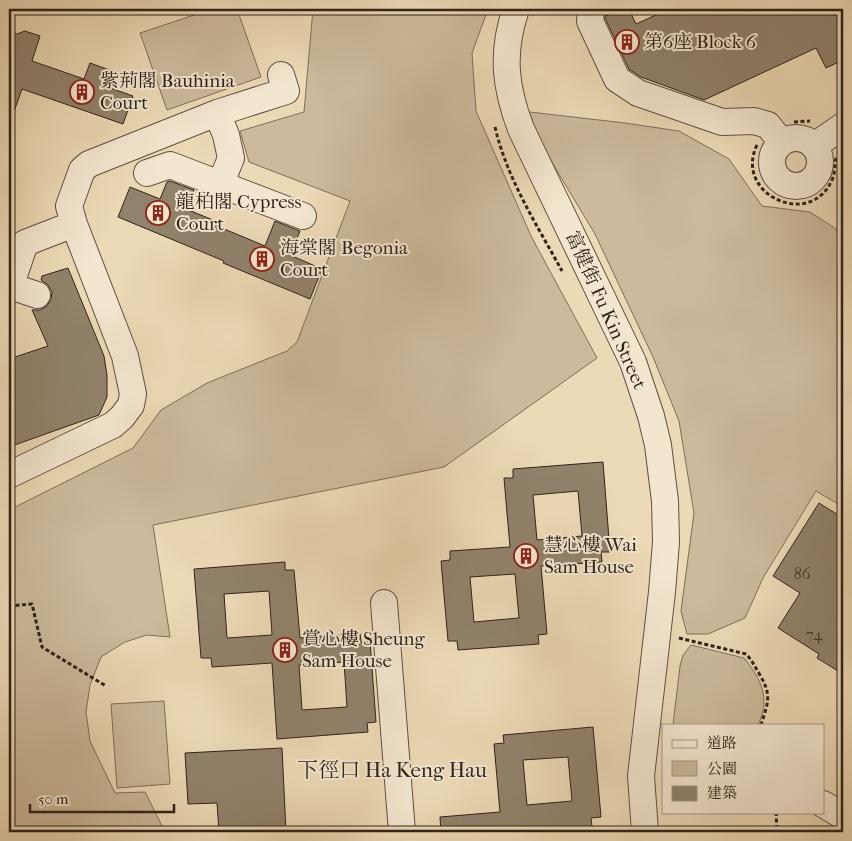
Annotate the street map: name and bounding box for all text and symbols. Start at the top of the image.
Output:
building icon: 第6座 Block 6 [614,29,640,55]
place label: 第6座 Block 6 [644,31,757,53]
place label: 紫荊閣 Bauhinia Court [100,70,235,114]
building icon: 紫荊閣 Bauhinia Court [69,79,95,105]
place label: 龍柏閣 Cypress Court [176,191,302,235]
building icon: 龍柏閣 Cypress Court [145,200,171,226]
street label: 富健街 Fu Kin Street [561,228,651,393]
place label: 海棠閣 Begonia Court [280,237,408,281]
building icon: 海棠閣 Begonia Court [249,246,275,272]
place label: 慧心樓 Wai Sam House [544,534,637,578]
building icon: 慧心樓 Wai Sam House [513,543,539,569]
house number: 86 [794,564,811,583]
house number: 74 [806,625,823,644]
place label: 賞心樓 Sheung Sam House [302,628,426,672]
building icon: 賞心樓 Sheung Sam House [272,637,298,663]
legend [662,724,824,814]
text: 道路 [707,734,737,752]
district label: 下徑口 Ha Keng Hau [297,758,487,782]
text: 公園 [707,760,737,778]
scale bar [30,781,174,813]
text: 建築 [707,784,737,802]
text: 50 m [38,790,69,808]

